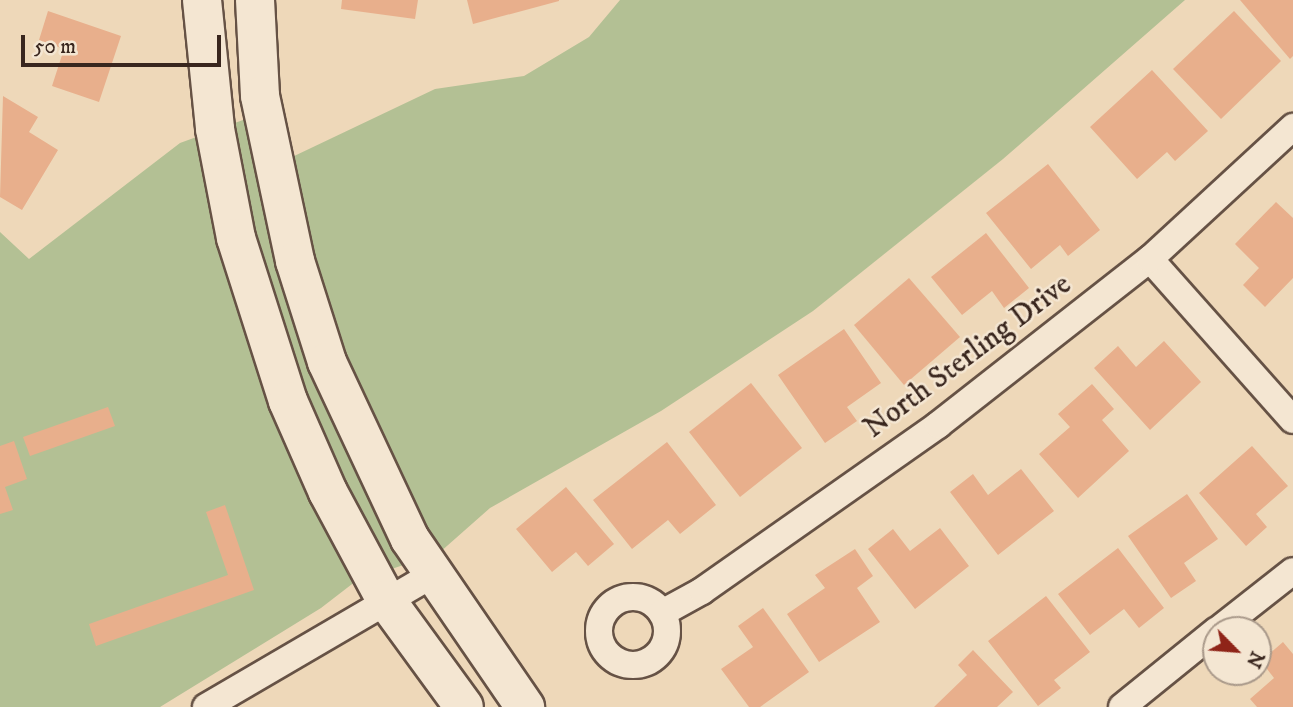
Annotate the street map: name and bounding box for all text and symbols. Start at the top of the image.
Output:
scale bar [24,21,224,65]
text: 50 m [34,34,76,60]
street label: North Sterling Drive [857,267,1079,447]
north arrow [1202,616,1272,686]
text: N [1241,647,1268,671]

